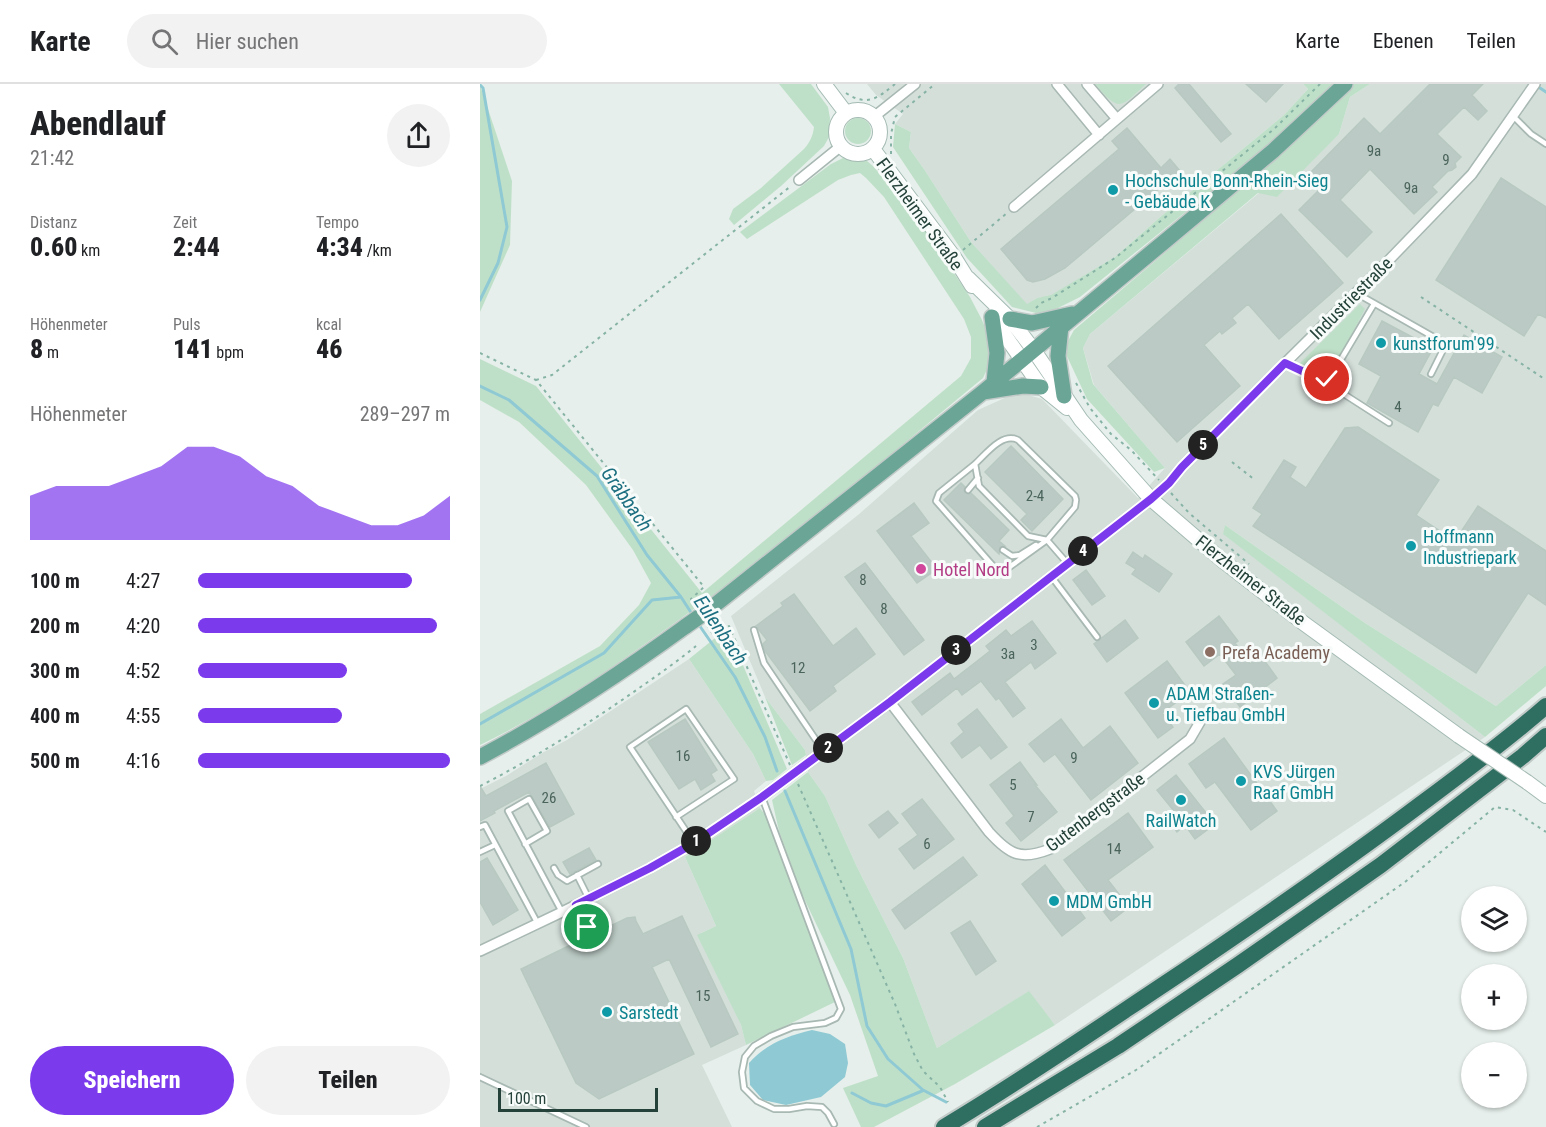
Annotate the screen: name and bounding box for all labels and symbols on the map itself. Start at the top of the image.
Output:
house number: 9a [1367,142,1381,160]
house number: 9 [1442,151,1450,169]
street label: Flerzheimer Straße [872,154,968,274]
place label: Hochschule Bonn-Rhein-Sieg - Gebäude K [1125,170,1328,212]
house number: 9a [1404,179,1418,197]
marker: Hochschule Bonn-Rhein-Sieg - Gebäude K [1106,183,1120,197]
street label: Industriestraße [1306,253,1396,343]
place label: kunstforum'99 [1393,333,1495,354]
marker: kunstforum'99 [1374,336,1388,350]
pin [1301,353,1352,404]
house number: 4 [1394,398,1402,416]
pin: 5 [1188,430,1218,460]
water label: Gräbbach [596,462,658,536]
house number: 2-4 [1026,487,1044,505]
place label: Hoffmann Industriepark [1423,526,1517,568]
street label: Flerzheimer Straße [1192,531,1310,629]
pin: 4 [1068,536,1098,566]
marker: Hoffmann Industriepark [1404,539,1418,553]
place label: Hotel Nord [933,559,1010,580]
marker: Hotel Nord [914,562,928,576]
house number: 8 [859,571,867,589]
water label: Eulenbach [689,591,753,669]
house number: 8 [880,600,888,618]
pin: 3 [941,635,971,665]
house number: 3 [1030,636,1038,654]
place label: Prefa Academy [1222,642,1330,663]
house number: 3a [1001,645,1015,663]
marker: Prefa Academy [1203,645,1217,659]
house number: 12 [791,659,805,677]
place label: ADAM Straßen- u. Tiefbau GmbH [1166,683,1285,725]
marker: ADAM Straßen- u. Tiefbau GmbH [1147,696,1161,710]
pin: 2 [813,733,843,763]
house number: 16 [676,747,690,765]
house number: 9 [1070,749,1078,767]
place label: KVS Jürgen Raaf GmbH [1253,761,1335,803]
street label: Gutenbergstraße [1041,768,1149,856]
marker: KVS Jürgen Raaf GmbH [1234,774,1248,788]
house number: 5 [1009,776,1017,794]
house number: 26 [542,789,556,807]
marker: RailWatch [1174,793,1188,807]
house number: 7 [1027,808,1035,826]
place label: RailWatch [1146,810,1216,831]
pin: 1 [681,826,711,856]
house number: 6 [923,835,931,853]
house number: 14 [1107,840,1121,858]
place label: MDM GmbH [1066,891,1152,912]
marker: MDM GmbH [1047,894,1061,908]
pin [561,901,612,952]
house number: 15 [696,987,710,1005]
place label: Sarstedt [619,1002,679,1023]
marker: Sarstedt [600,1005,614,1019]
scale bar [498,1085,658,1112]

